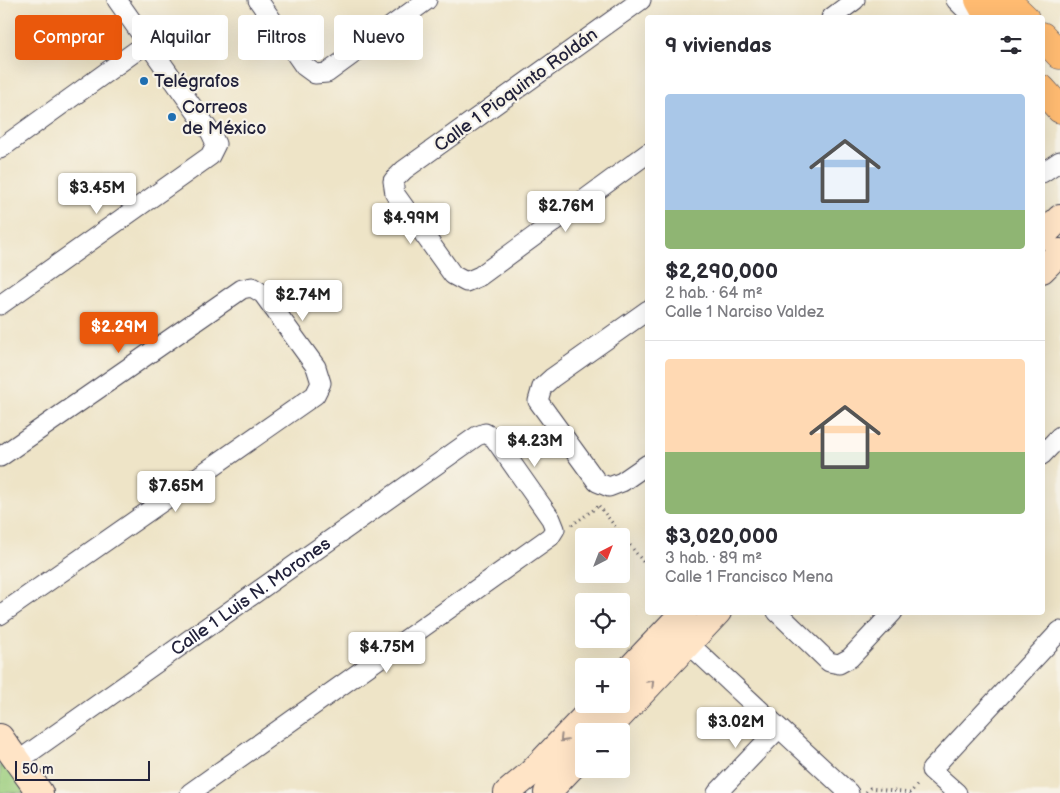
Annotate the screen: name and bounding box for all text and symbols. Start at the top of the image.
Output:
chip: Comprar [15,15,122,60]
chip: Alquilar [132,15,228,60]
chip: Filtros [238,15,324,60]
chip: Nuevo [334,15,423,60]
street label: Calle 1 Pioquinto Roldán [430,24,602,156]
icon: filters [997,31,1025,59]
text: 9 viviendas [665,33,772,58]
place label: Telégrafos [154,71,239,92]
marker: Telégrafos [138,75,150,87]
place label: Correos de México [182,97,266,139]
marker: Correos de México [166,111,178,123]
icon: home [800,126,890,216]
pin: $3.45M [56,172,138,215]
text: $3.45M [69,179,125,198]
pin: $2.76M [525,190,607,233]
text: $2.76M [538,197,594,216]
pin: $4.99M [370,202,452,245]
text: $4.99M [383,209,439,228]
text: $2,290,000 [665,259,778,284]
pin: $2.74M [262,280,344,322]
text: 2 hab. · 64 m² [665,284,763,303]
text: $2.74M [275,286,331,305]
text: Calle 1 Narciso Valdez [665,303,824,322]
pin: $2.29M [78,312,160,354]
text: $2.29M [91,318,147,337]
icon: home [800,392,890,482]
pin: $4.23M [494,426,576,468]
text: $4.23M [507,432,563,451]
pin: $7.65M [135,470,217,513]
text: $7.65M [148,477,204,496]
text: $3,020,000 [665,524,778,549]
north arrow [575,528,630,582]
map controls [575,528,630,778]
street label: Calle 1 Luis N. Morones [167,533,335,660]
text: 3 hab. · 89 m² [665,549,762,568]
text: Calle 1 Francisco Mena [665,568,833,587]
button: locate [575,593,630,648]
pin: $4.75M [346,632,428,674]
text: $4.75M [359,638,415,657]
button: + [575,658,630,713]
one-way arrow [645,680,654,689]
pin: $3.02M [695,706,777,749]
text: $3.02M [708,713,764,732]
button: − [575,723,630,778]
one-way arrow [560,733,569,742]
scale bar [15,758,150,781]
text: 50 m [22,761,54,778]

